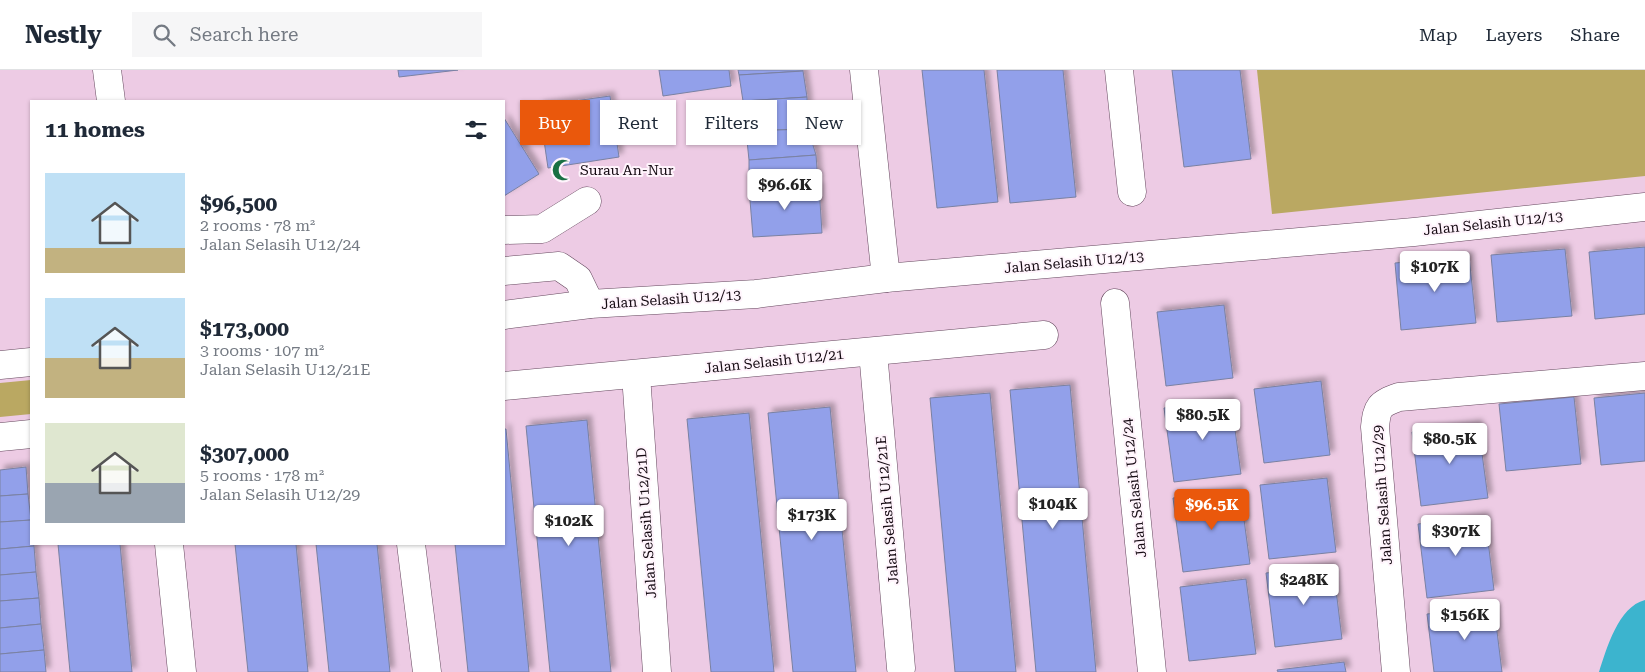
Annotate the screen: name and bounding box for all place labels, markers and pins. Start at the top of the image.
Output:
mosque icon: Surau An-Nur [550,157,576,183]
place label: Surau An-Nur [580,162,674,178]
pin: $96.6K [744,168,826,211]
pin: $107K [1400,250,1470,293]
pin: $80.5K [1162,398,1244,441]
pin: $80.5K [1409,422,1491,465]
pin: $104K [1018,488,1088,530]
pin: $96.5K [1171,488,1253,531]
pin: $173K [777,498,847,541]
pin: $102K [534,504,604,547]
pin: $307K [1421,514,1491,557]
pin: $248K [1269,564,1339,606]
pin: $156K [1430,598,1500,641]

